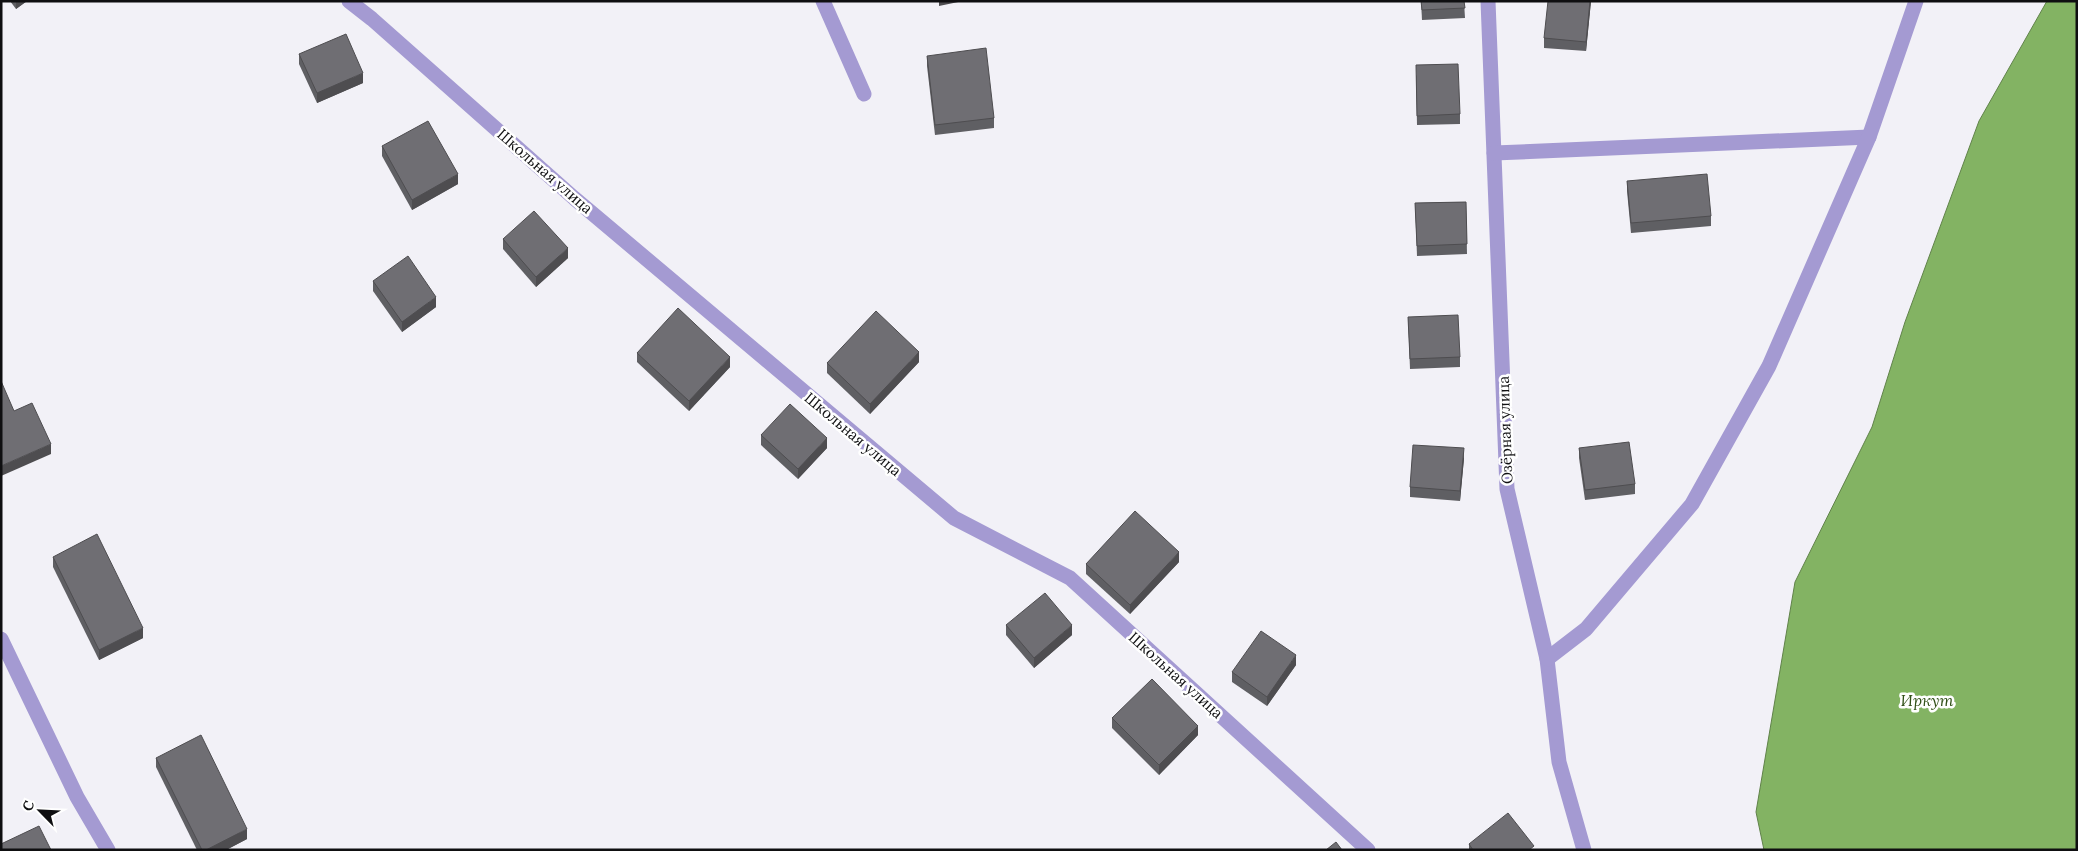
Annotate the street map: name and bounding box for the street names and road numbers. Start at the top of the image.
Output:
street label: Школьная улица [493,124,597,218]
street label: Озёрная улица [1494,375,1516,484]
street label: Школьная улица [801,388,905,480]
street label: Школьная улица [1125,628,1227,723]

